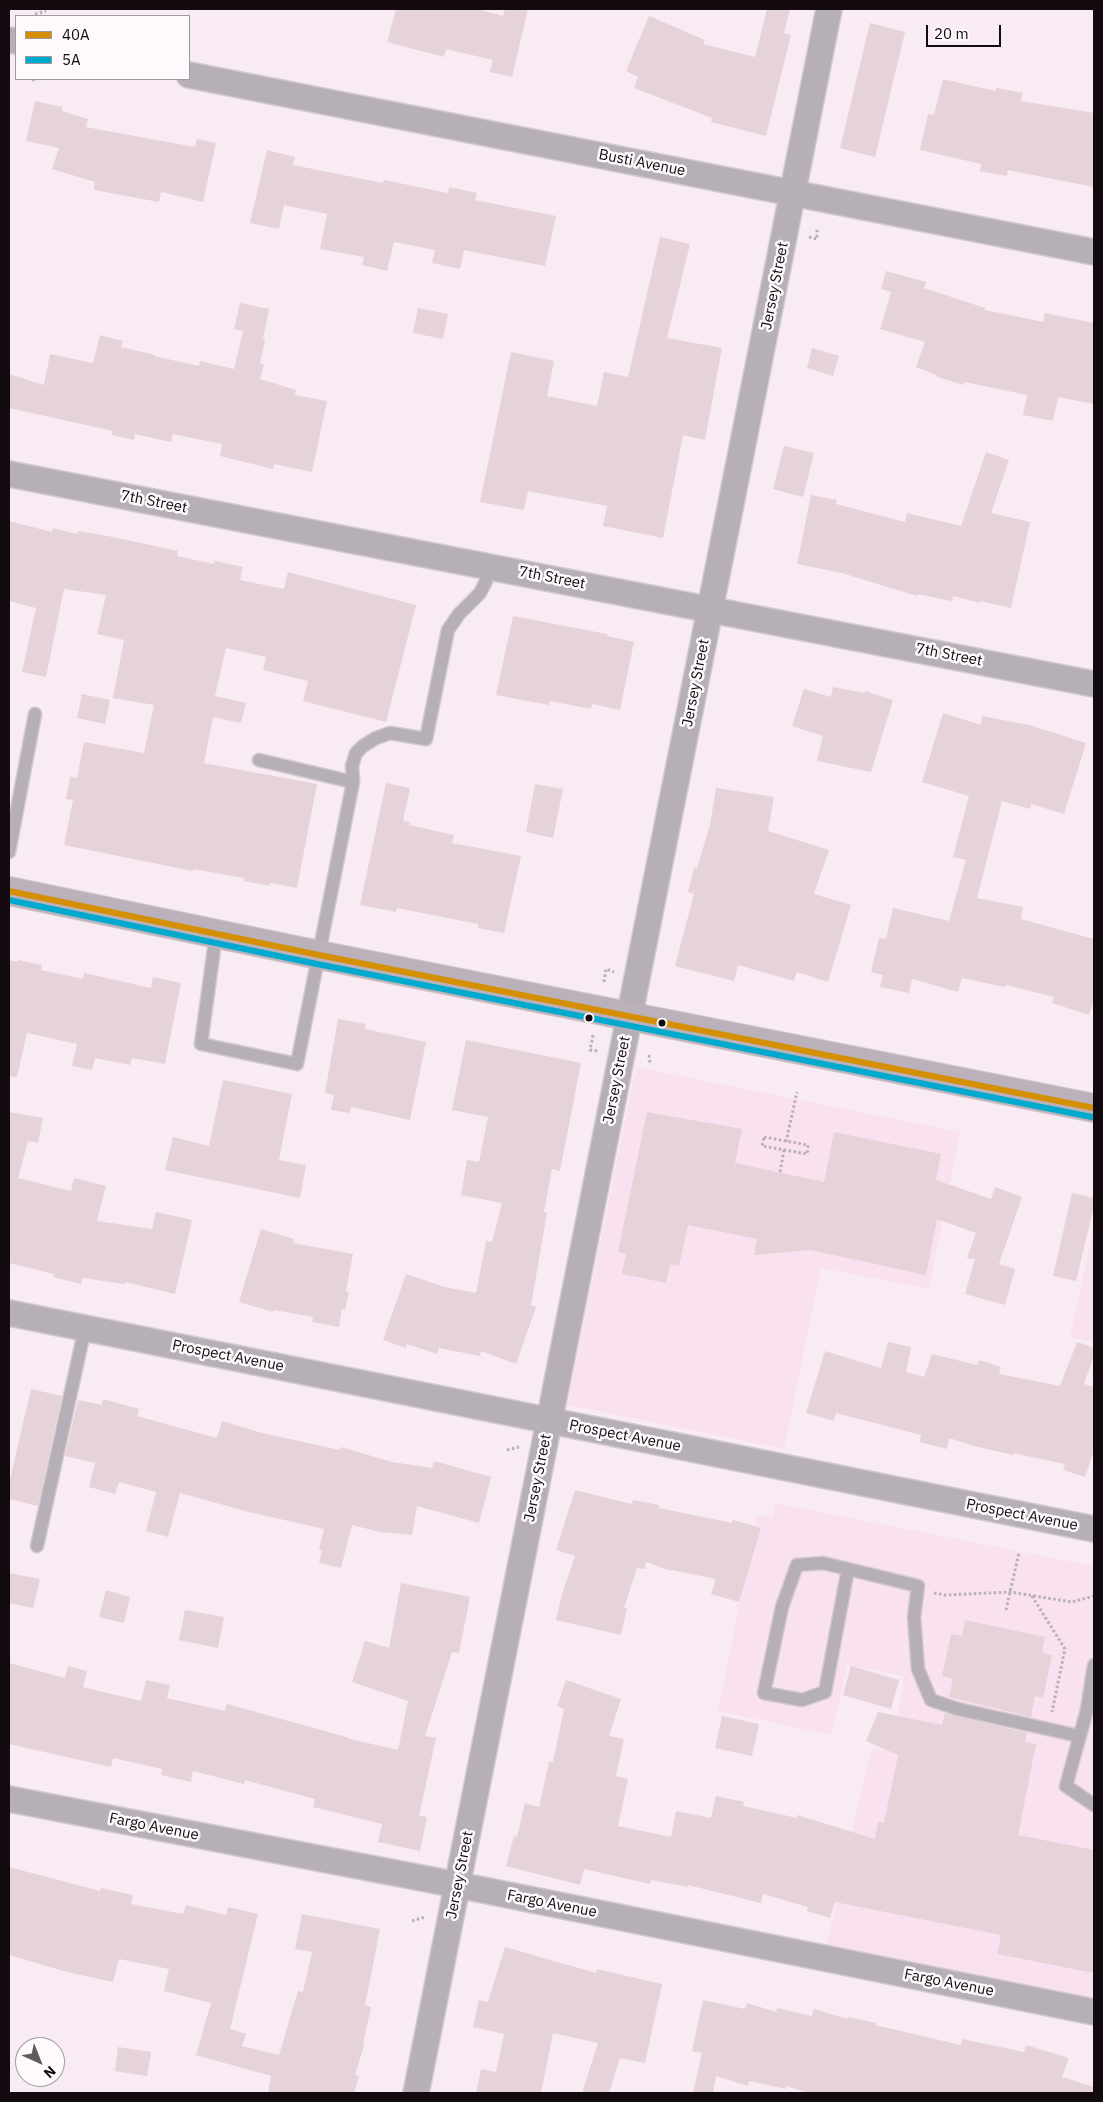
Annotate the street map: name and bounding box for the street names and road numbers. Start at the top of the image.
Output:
street label: Busti Avenue [597,146,687,180]
street label: Jersey Street [758,241,792,331]
street label: 7th Street [119,487,189,517]
street label: 7th Street [517,563,587,593]
street label: Jersey Street [679,638,713,728]
street label: 7th Street [914,640,984,670]
street label: Jersey Street [600,1035,634,1125]
street label: Prospect Avenue [171,1336,285,1376]
street label: Prospect Avenue [568,1416,682,1456]
street label: Jersey Street [521,1433,555,1523]
street label: Prospect Avenue [965,1495,1079,1535]
street label: Fargo Avenue [108,1810,200,1844]
street label: Jersey Street [443,1830,477,1920]
street label: Fargo Avenue [506,1887,598,1921]
street label: Fargo Avenue [903,1966,995,2000]

